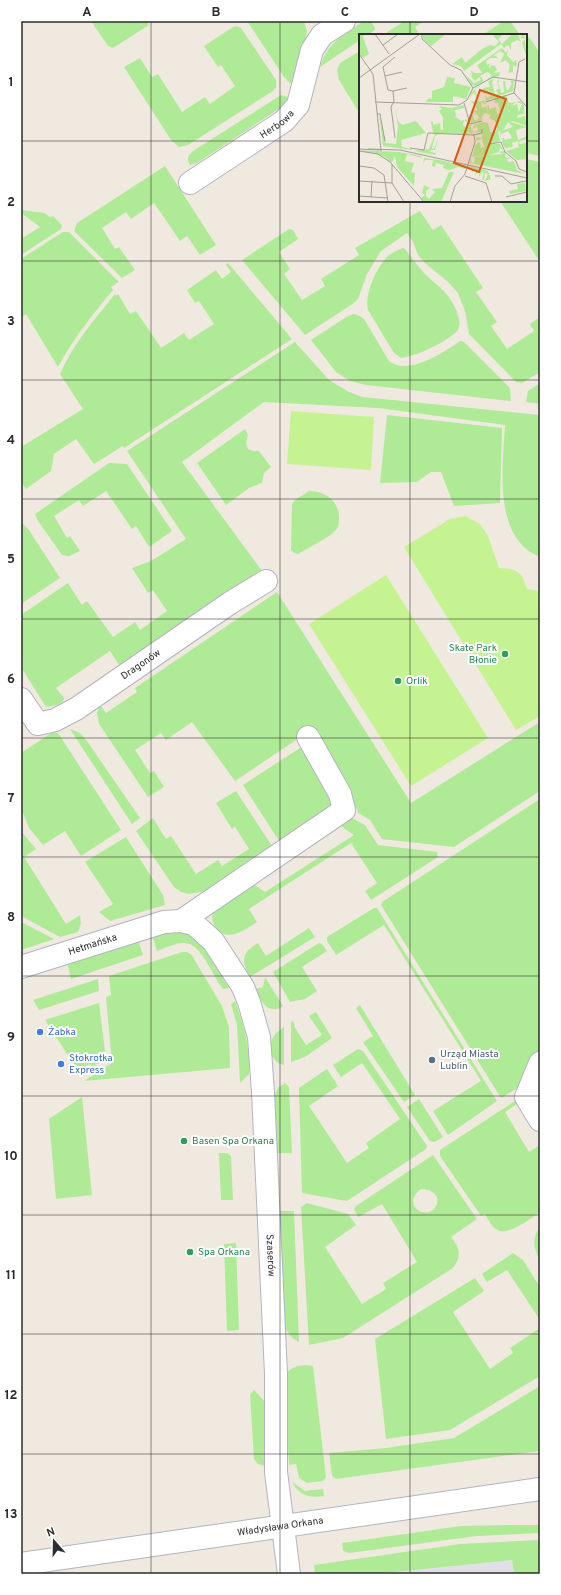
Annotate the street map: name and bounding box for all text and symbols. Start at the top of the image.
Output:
text: A [82,5,92,21]
text: B [212,5,221,21]
text: C [341,5,349,21]
text: D [469,5,479,21]
inset map [359,34,527,202]
text: 1 [8,75,14,91]
street label: Herbowa [257,107,297,142]
text: 2 [7,195,15,211]
text: 3 [7,314,15,330]
text: 4 [7,433,15,449]
text: 5 [7,552,15,568]
place label: Skate Park Błonie [449,642,497,667]
street label: Dragonów [118,646,163,683]
marker: Skate Park Błonie [500,649,510,659]
text: 6 [7,672,15,688]
place label: Orlik [406,675,428,688]
marker: Orlik [393,676,403,686]
text: 7 [8,791,15,807]
text: 8 [7,910,15,926]
street label: Hetmańska [67,931,118,958]
place label: Żabka [48,1026,76,1039]
marker: Żabka [35,1027,45,1037]
text: 9 [7,1030,15,1046]
place label: Urząd Miasta Lublin [440,1048,498,1073]
place label: Stokrotka Express [69,1052,113,1077]
marker: Urząd Miasta Lublin [427,1055,437,1065]
marker: Stokrotka Express [56,1059,66,1069]
place label: Basen Spa Orkana [192,1135,274,1148]
marker: Basen Spa Orkana [179,1136,189,1146]
text: 10 [4,1149,18,1165]
street label: Szaserów [263,1234,278,1277]
place label: Spa Orkana [198,1246,250,1259]
marker: Spa Orkana [185,1247,195,1257]
text: 11 [6,1268,16,1284]
text: 12 [4,1388,18,1404]
text: 13 [5,1507,18,1523]
street label: Władysława Orkana [236,1514,324,1539]
north arrow [34,1521,74,1561]
text: N [45,1525,57,1540]

